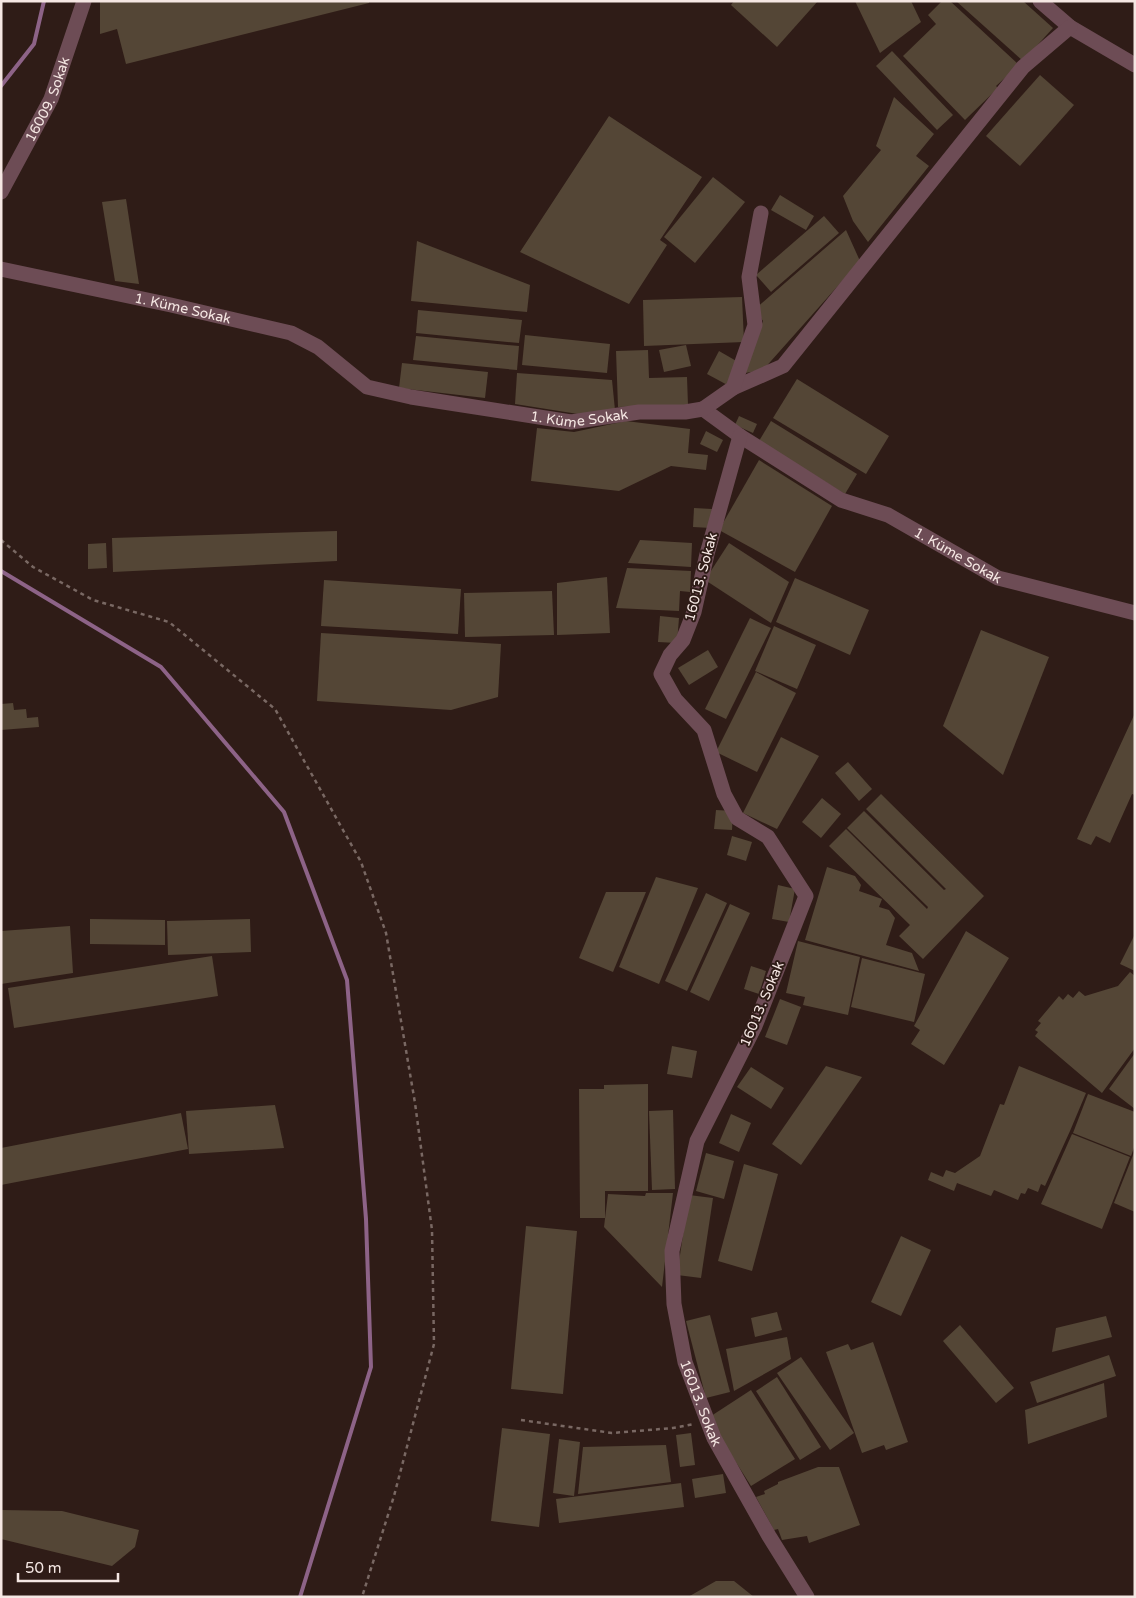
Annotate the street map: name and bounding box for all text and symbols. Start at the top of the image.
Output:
street label: 16009. Sokak [21,54,73,145]
street label: 1. Küme Sokak [133,289,233,327]
street label: 1. Küme Sokak [529,405,630,431]
street label: 1. Küme Sokak [911,523,1005,587]
street label: 16013. Sokak [681,530,721,623]
street label: 16013. Sokak [736,958,788,1049]
street label: 16013. Sokak [676,1357,726,1450]
scale bar [18,1550,118,1582]
text: 50 m [25,1559,62,1577]

